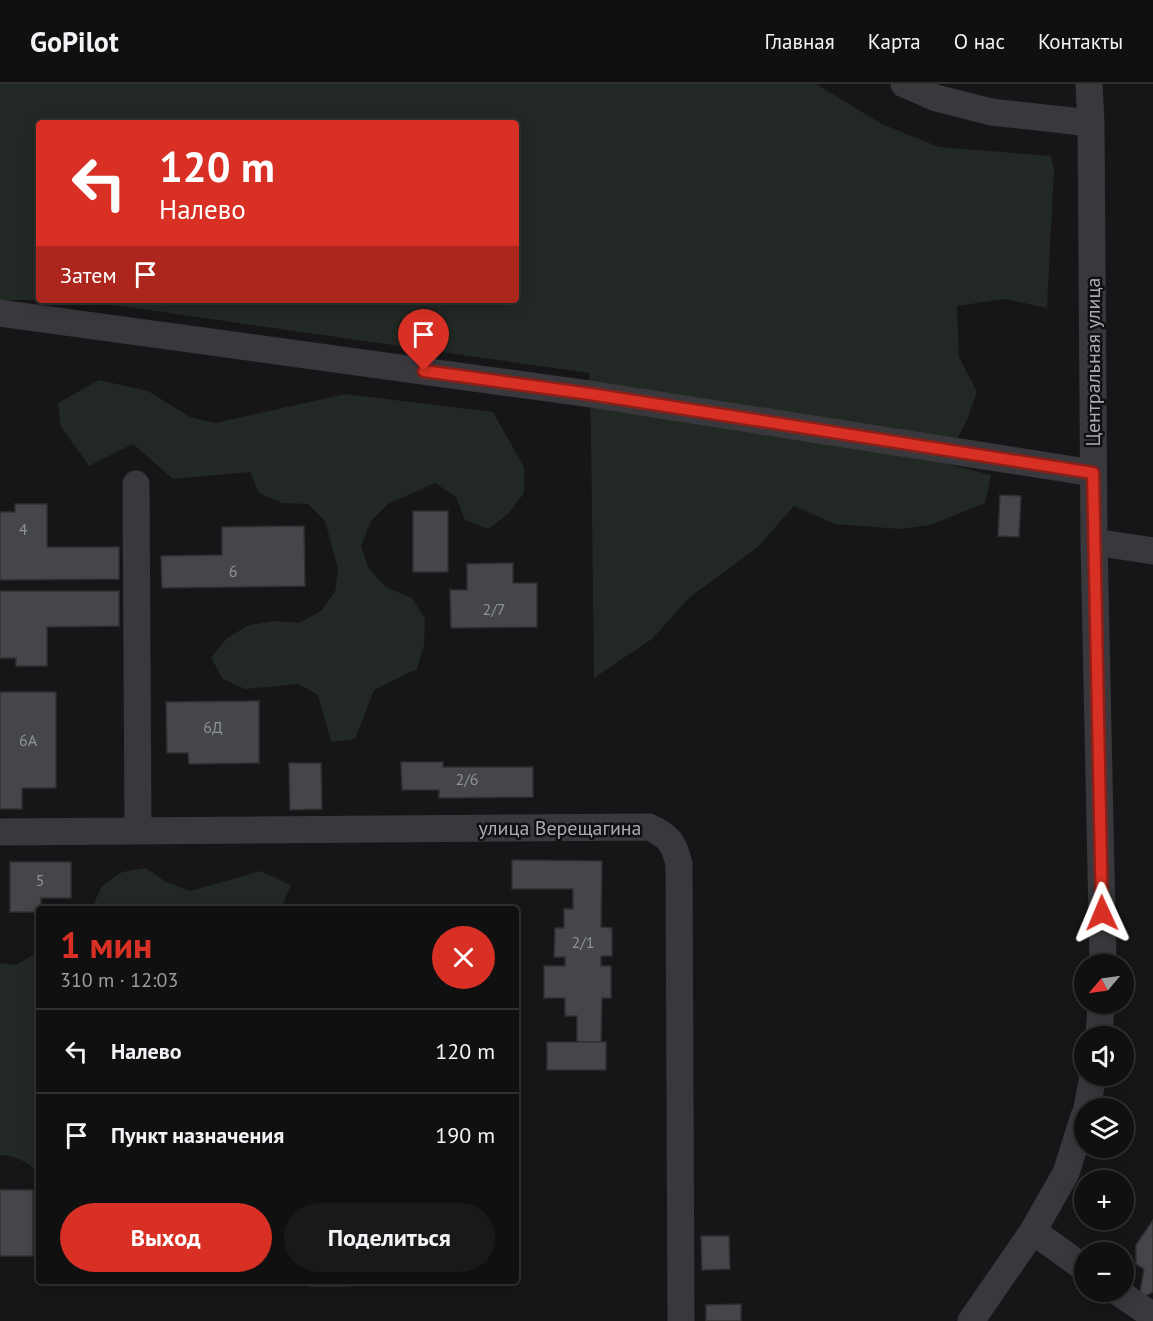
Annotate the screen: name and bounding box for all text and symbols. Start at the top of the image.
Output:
text: GoPilot [30,23,119,60]
text: Главная [764,28,835,55]
text: Карта [868,28,921,55]
text: О нас [954,28,1005,55]
text: Контакты [1038,28,1123,55]
text: 120 m [159,139,275,194]
icon: left [60,144,138,222]
text: Налево [159,192,246,226]
icon: arrive [129,258,162,291]
text: Затем [60,261,117,289]
street label: Центральная улица [1080,278,1106,446]
pin [398,309,449,371]
icon: arrive [407,318,440,351]
house number: 4 [19,519,28,539]
house number: 6 [229,561,237,581]
house number: 2/7 [482,599,506,619]
house number: 6Д [203,717,223,737]
house number: 6А [19,730,38,750]
house number: 2/6 [455,769,479,789]
street label: улица Верещагина [478,815,642,841]
house number: 5 [36,870,44,890]
position arrow [1070,881,1134,945]
text: 1 мин [60,921,152,968]
button: close [432,926,495,989]
house number: 2/1 [571,932,595,952]
north arrow [1074,954,1134,1014]
map controls [1074,954,1134,1302]
text: 310 m · 12:03 [60,967,178,993]
button: sound [1074,1026,1134,1086]
icon: left [60,1035,93,1068]
text: Налево [111,1037,182,1065]
text: 120 m [435,1037,495,1065]
button: layers [1074,1098,1134,1158]
icon: arrive [60,1119,93,1152]
text: Пункт назначения [111,1121,284,1149]
text: 190 m [435,1121,495,1149]
button: + [1074,1170,1134,1230]
button: Выход [60,1203,272,1272]
button: Поделиться [284,1203,495,1272]
button: − [1074,1242,1134,1302]

